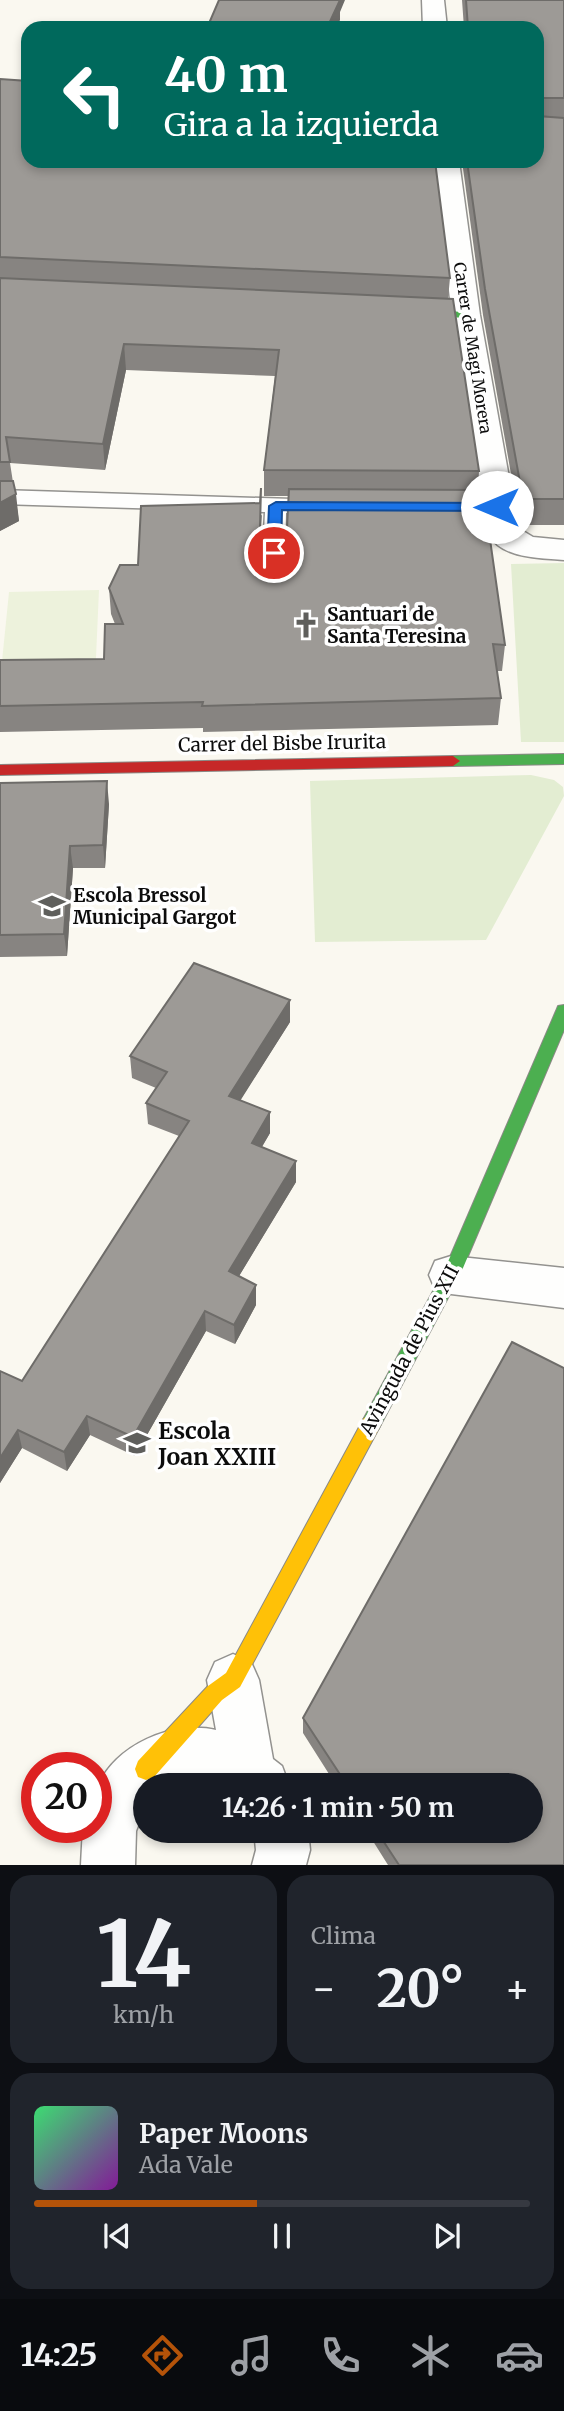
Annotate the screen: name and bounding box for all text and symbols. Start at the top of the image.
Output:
text: 40 m [164,44,288,105]
icon: left [49,49,140,140]
text: Gira a la izquierda [164,105,439,145]
street label: Carrer de Magí Morera [450,261,497,436]
position arrow [460,470,534,544]
pin [244,523,304,583]
icon: arrive [255,534,293,572]
place label: Santuari de Santa Teresina [327,602,467,648]
church icon: Santuari de Santa Teresina [291,610,321,640]
street label: Carrer del Bisbe Irurita [178,729,386,757]
place label: Escola Bressol Municipal Gargot [73,883,237,929]
school or university icon: Escola Bressol Municipal Gargot [37,891,67,921]
street label: Avinguda de Pius XII [354,1261,464,1440]
place label: Escola Joan XXIII [157,1416,276,1471]
school or university icon: Escola Joan XXIII [122,1428,152,1458]
speed limit sign: 20 [21,1752,112,1843]
text: 14:26 · 1 min · 50 m [222,1791,454,1824]
text: 14 [96,1897,191,2012]
text: Clima [311,1921,376,1950]
text: 20° [376,1956,465,2021]
text: − [311,1965,336,2012]
text: + [505,1965,530,2012]
text: km/h [113,2000,174,2029]
text: Paper Moons [139,2117,308,2150]
text: Ada Vale [139,2150,233,2179]
icon: previous [98,2217,136,2255]
icon: pause [263,2217,301,2255]
icon: next [428,2217,466,2255]
icon: directions [138,2331,187,2380]
icon: music [227,2331,276,2380]
icon: phone [316,2331,365,2380]
icon: climate [406,2331,455,2380]
icon: car [495,2331,544,2380]
text: 14:25 [20,2335,97,2375]

